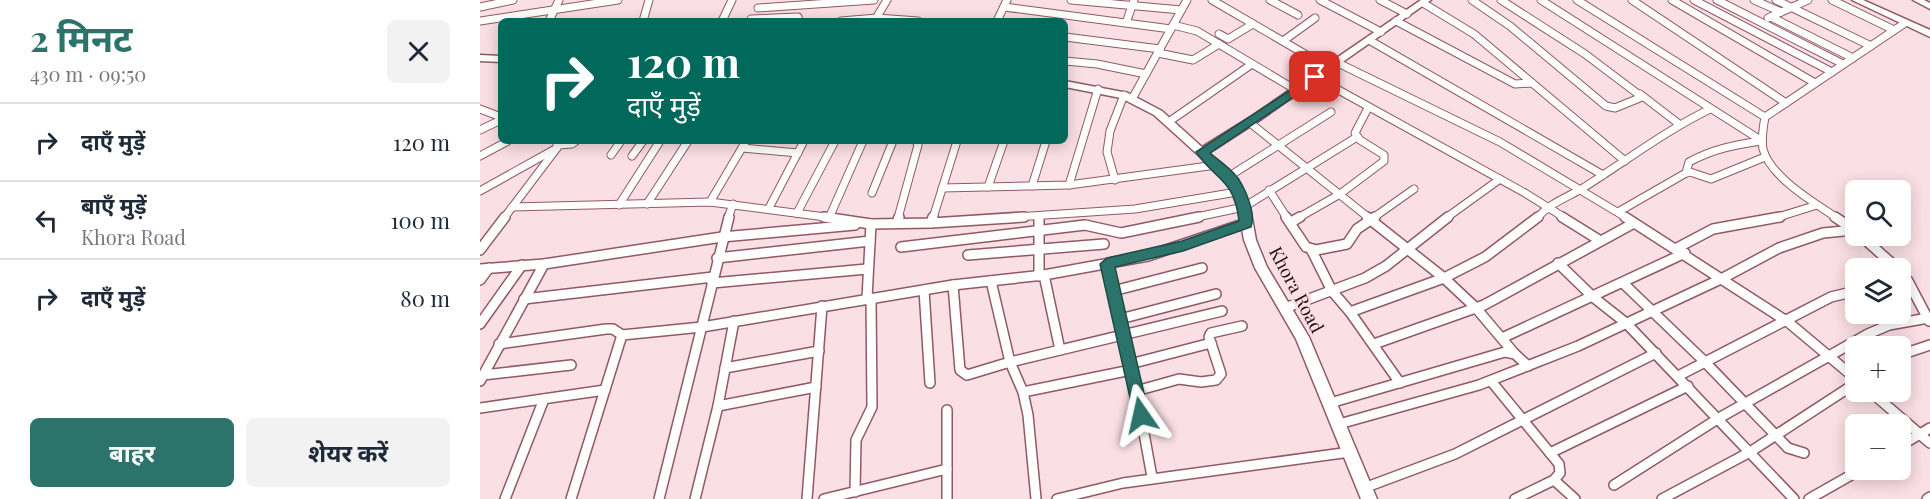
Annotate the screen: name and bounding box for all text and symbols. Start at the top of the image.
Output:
text: 2 मिनट [30,13,132,61]
button: close [387,20,450,83]
text: 120 m [627,33,740,89]
icon: right [528,42,606,120]
pin [1289,51,1340,102]
text: 430 m · 09:50 [30,60,146,87]
icon: arrive [1298,60,1331,93]
text: दाएँ मुड़ें [627,87,701,123]
icon: right [30,126,63,159]
text: दाएँ मुड़ें [81,126,145,156]
text: 120 m [393,127,450,157]
map controls [1845,180,1911,480]
button: search [1845,180,1911,246]
text: बाएँ मुड़ें [81,190,146,220]
icon: left [30,204,63,237]
text: 100 m [390,205,450,235]
text: Khora Road [81,223,186,250]
street label: Khora Road [1264,242,1330,337]
button: layers [1845,258,1911,324]
icon: right [30,282,63,315]
text: दाएँ मुड़ें [81,282,145,312]
text: 80 m [400,283,450,313]
button: + [1845,336,1911,402]
position arrow [1109,383,1173,447]
button: − [1845,414,1911,480]
button: बाहर [30,418,234,487]
button: शेयर करें [246,418,450,487]

